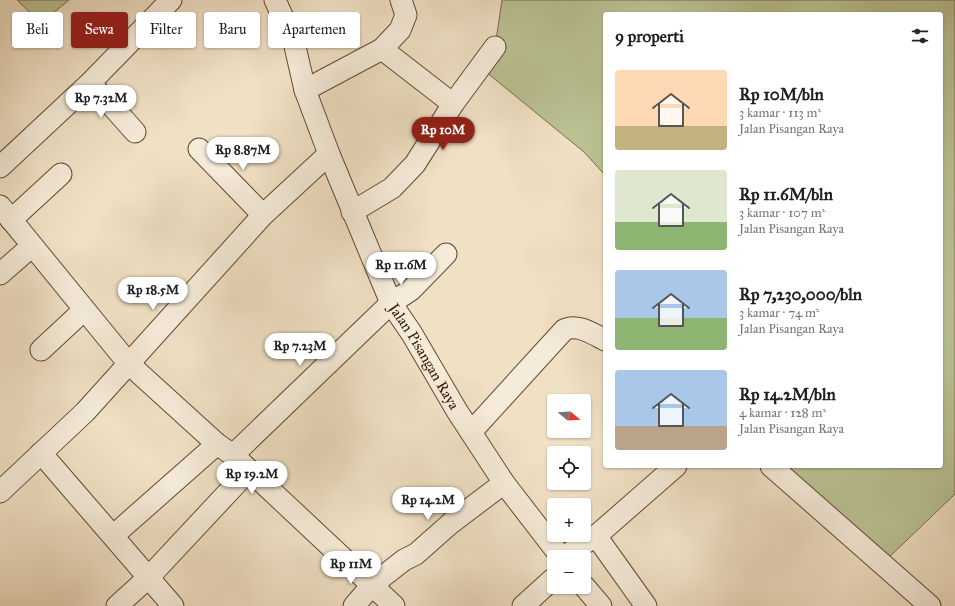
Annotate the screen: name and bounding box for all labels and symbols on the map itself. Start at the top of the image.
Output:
pin: Rp 7.32M [60,85,142,119]
pin: Rp 10M [410,117,476,151]
pin: Rp 8.87M [202,137,284,171]
pin: Rp 11.6M [360,252,442,286]
pin: Rp 18.5M [112,277,194,311]
street label: Jalan Pisangan Raya [383,298,464,413]
pin: Rp 7.23M [259,333,341,367]
north arrow [547,394,591,438]
pin: Rp 19.2M [211,461,293,495]
pin: Rp 14.2M [387,487,469,521]
pin: Rp 11M [318,551,384,585]

